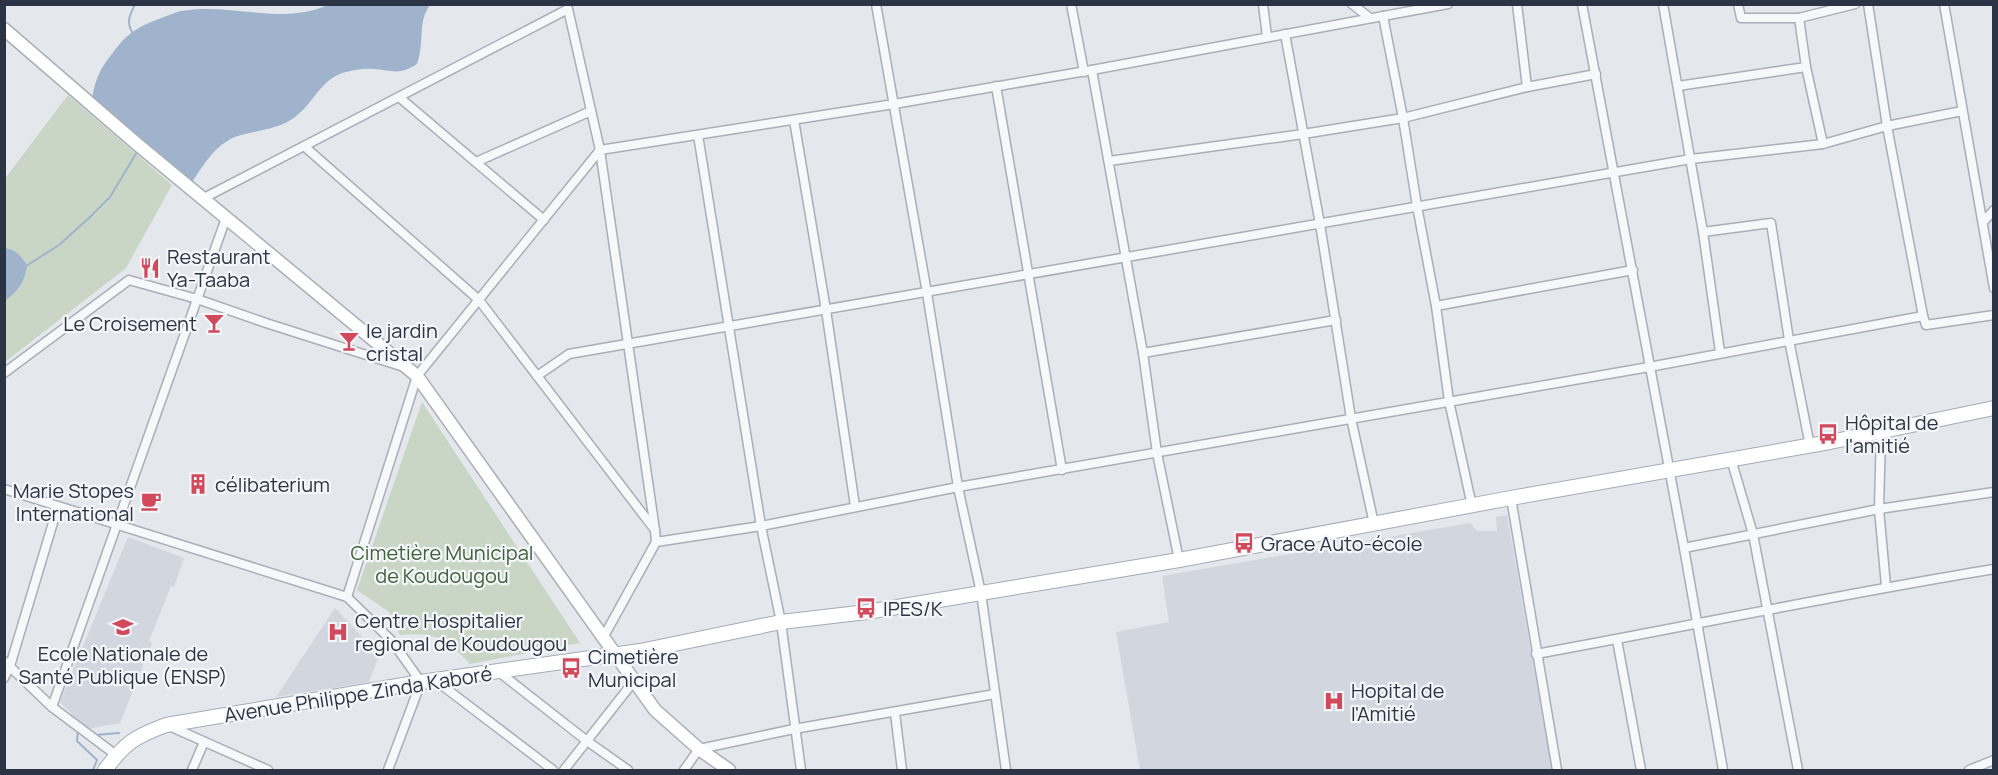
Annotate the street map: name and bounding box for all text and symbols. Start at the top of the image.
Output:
place label: Restaurant Ya-Taaba [167,243,271,293]
restaurant icon: Restaurant Ya-Taaba [138,256,162,280]
place label: Le Croisement [63,310,197,337]
bar icon: Le Croisement [202,311,226,335]
place label: le jardin cristal [366,317,438,367]
bar icon: le jardin cristal [337,329,361,353]
place label: Hôpital de l'amitié [1845,409,1938,459]
bus stop icon: Hôpital de l'amitié [1816,422,1840,446]
place label: célibaterium [215,471,330,498]
building icon: célibaterium [186,472,210,496]
place label: Marie Stopes International [13,477,134,527]
cafe icon: Marie Stopes International [139,489,163,513]
place label: Grace Auto-école [1261,530,1423,557]
bus stop icon: Grace Auto-école [1232,531,1256,555]
park label: Cimetière Municipal de Koudougou [351,539,533,589]
place label: IPES/K [883,595,943,622]
bus stop icon: IPES/K [854,596,878,620]
place label: Centre Hospitalier regional de Koudougou [355,607,567,657]
school or university icon: Ecole Nationale de Santé Publique (ENSP) [111,615,135,639]
hospital icon: Centre Hospitalier regional de Koudougou [326,620,350,644]
place label: Ecole Nationale de Santé Publique (ENSP) [19,640,227,690]
place label: Cimetière Municipal [588,643,679,693]
bus stop icon: Cimetière Municipal [559,656,583,680]
street label: Avenue Philippe Zinda Kaboré [222,659,494,729]
place label: Hopital de l'Amitié [1351,677,1444,727]
hospital icon: Hopital de l'Amitié [1322,689,1346,713]

